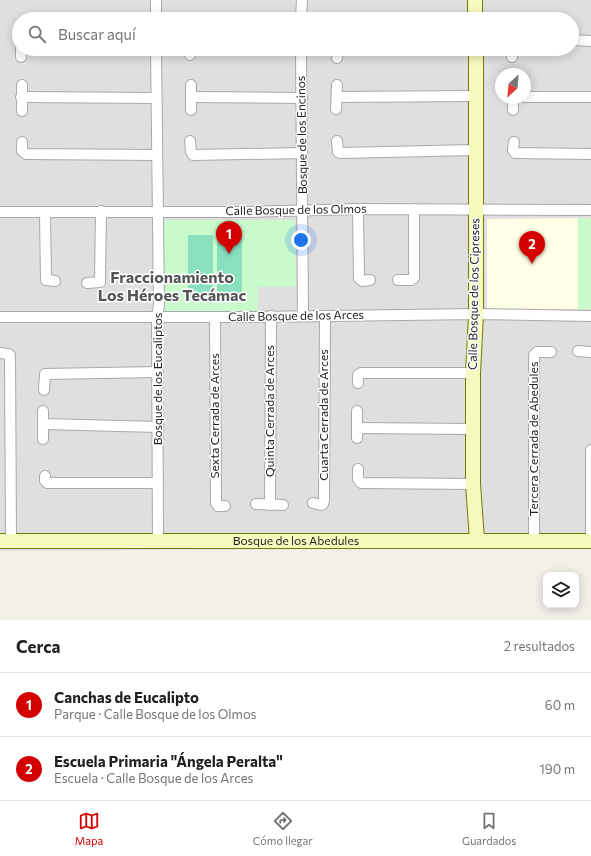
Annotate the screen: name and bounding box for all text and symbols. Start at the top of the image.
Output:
search box [12,12,579,56]
icon: search [26,23,48,45]
text: Buscar aquí [58,25,136,43]
north arrow [495,68,531,104]
street label: Bosque de los Encinos [293,76,309,194]
street label: Calle Bosque de los Olmos [225,201,367,217]
street label: Calle Bosque de los Cipreses [465,218,481,370]
pin: 1 [216,221,242,254]
your location [291,230,311,250]
pin: 2 [519,231,545,264]
district label: Fraccionamiento Los Héroes Tecámac [98,267,246,304]
street label: Calle Bosque de los Arces [228,307,364,323]
street label: Bosque de los Eucaliptos [150,313,164,445]
street label: Quinta Cerrada de Arces [262,345,276,477]
street label: Cuarta Cerrada de Arces [316,349,330,481]
street label: Sexta Cerrada de Arces [207,353,221,479]
street label: Tercera Cerrada de Abedules [526,362,540,516]
street label: Bosque de los Abedules [233,533,359,547]
map controls [543,572,579,608]
button: layers [543,572,579,608]
text: Cerca [16,636,61,657]
text: 2 resultados [504,638,575,654]
text: Canchas de Eucalipto [54,688,199,706]
text: 1 [26,697,32,713]
text: 60 m [545,697,575,713]
text: Parque · Calle Bosque de los Olmos [54,706,257,722]
text: Escuela Primaria "Ángela Peralta" [54,752,283,770]
text: 2 [25,761,33,777]
text: 190 m [539,761,575,777]
text: Escuela · Calle Bosque de los Arces [54,770,253,786]
tab: Mapa [75,810,103,847]
tab: Cómo llegar [253,810,313,847]
tab: Guardados [462,810,516,847]

